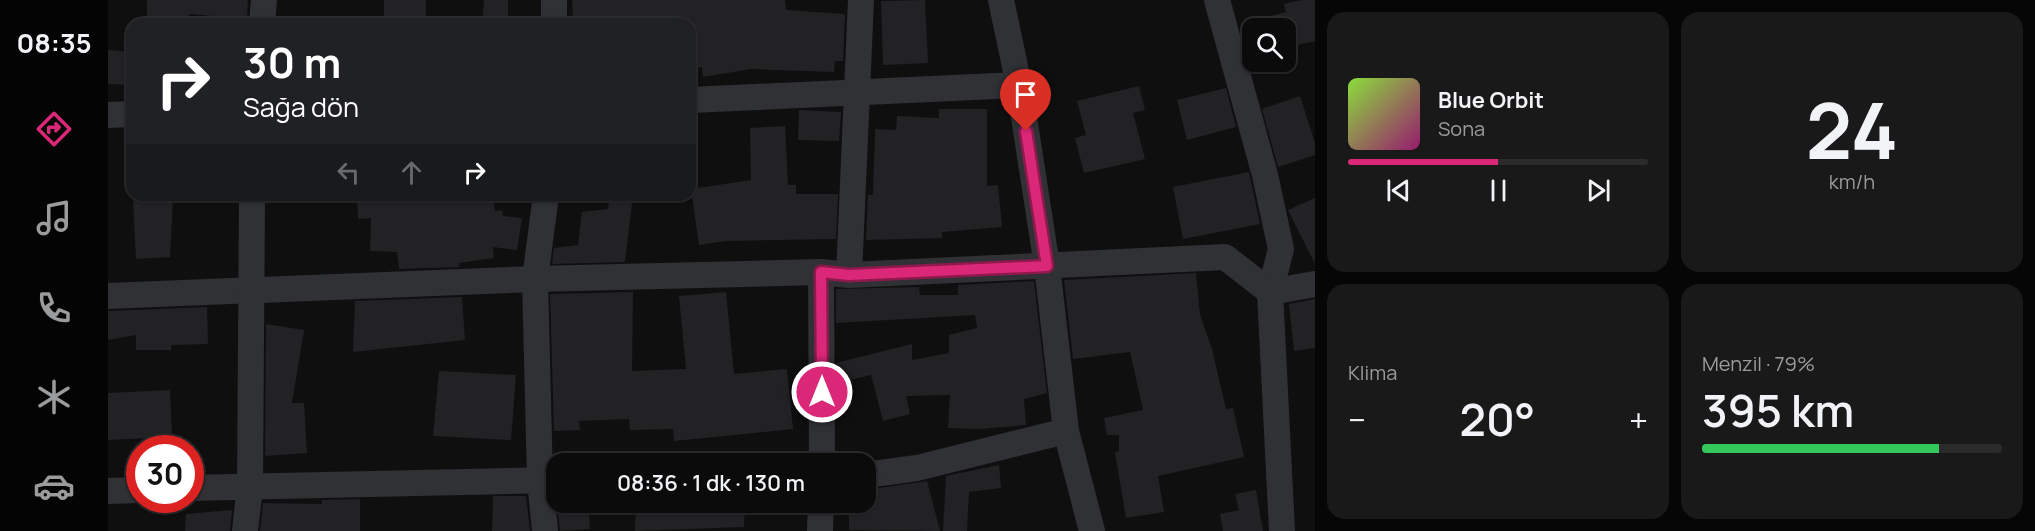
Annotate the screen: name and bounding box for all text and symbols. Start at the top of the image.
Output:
map controls [1242,18,1296,72]
button: search [1242,18,1296,72]
text: 08:35 [16,24,92,61]
text: 30 m [243,33,341,91]
icon: right [144,42,222,120]
pin [1000,69,1051,131]
text: 24 [1806,76,1898,182]
icon: arrive [1009,78,1042,111]
text: Blue Orbit [1438,85,1544,115]
text: Sağa dön [243,88,359,125]
icon: directions [33,108,75,150]
text: Sona [1438,115,1485,142]
icon: left [332,156,365,189]
icon: ahead [395,156,428,189]
icon: right [458,156,491,189]
text: km/h [1829,168,1875,195]
icon: previous [1382,174,1415,207]
icon: pause [1482,174,1515,207]
icon: next [1582,174,1615,207]
icon: music [33,197,75,239]
icon: phone [33,287,75,329]
text: Menzil · 79% [1702,350,1815,377]
text: Klima [1348,359,1397,386]
position arrow [790,360,854,424]
icon: climate [33,376,75,418]
text: 395 km [1702,379,1854,441]
text: 20° [1460,388,1535,450]
text: − [1348,397,1366,442]
text: + [1629,397,1648,442]
speed limit sign: 30 [126,435,204,513]
icon: car [33,465,75,507]
text: 08:36 · 1 dk · 130 m [617,468,805,498]

